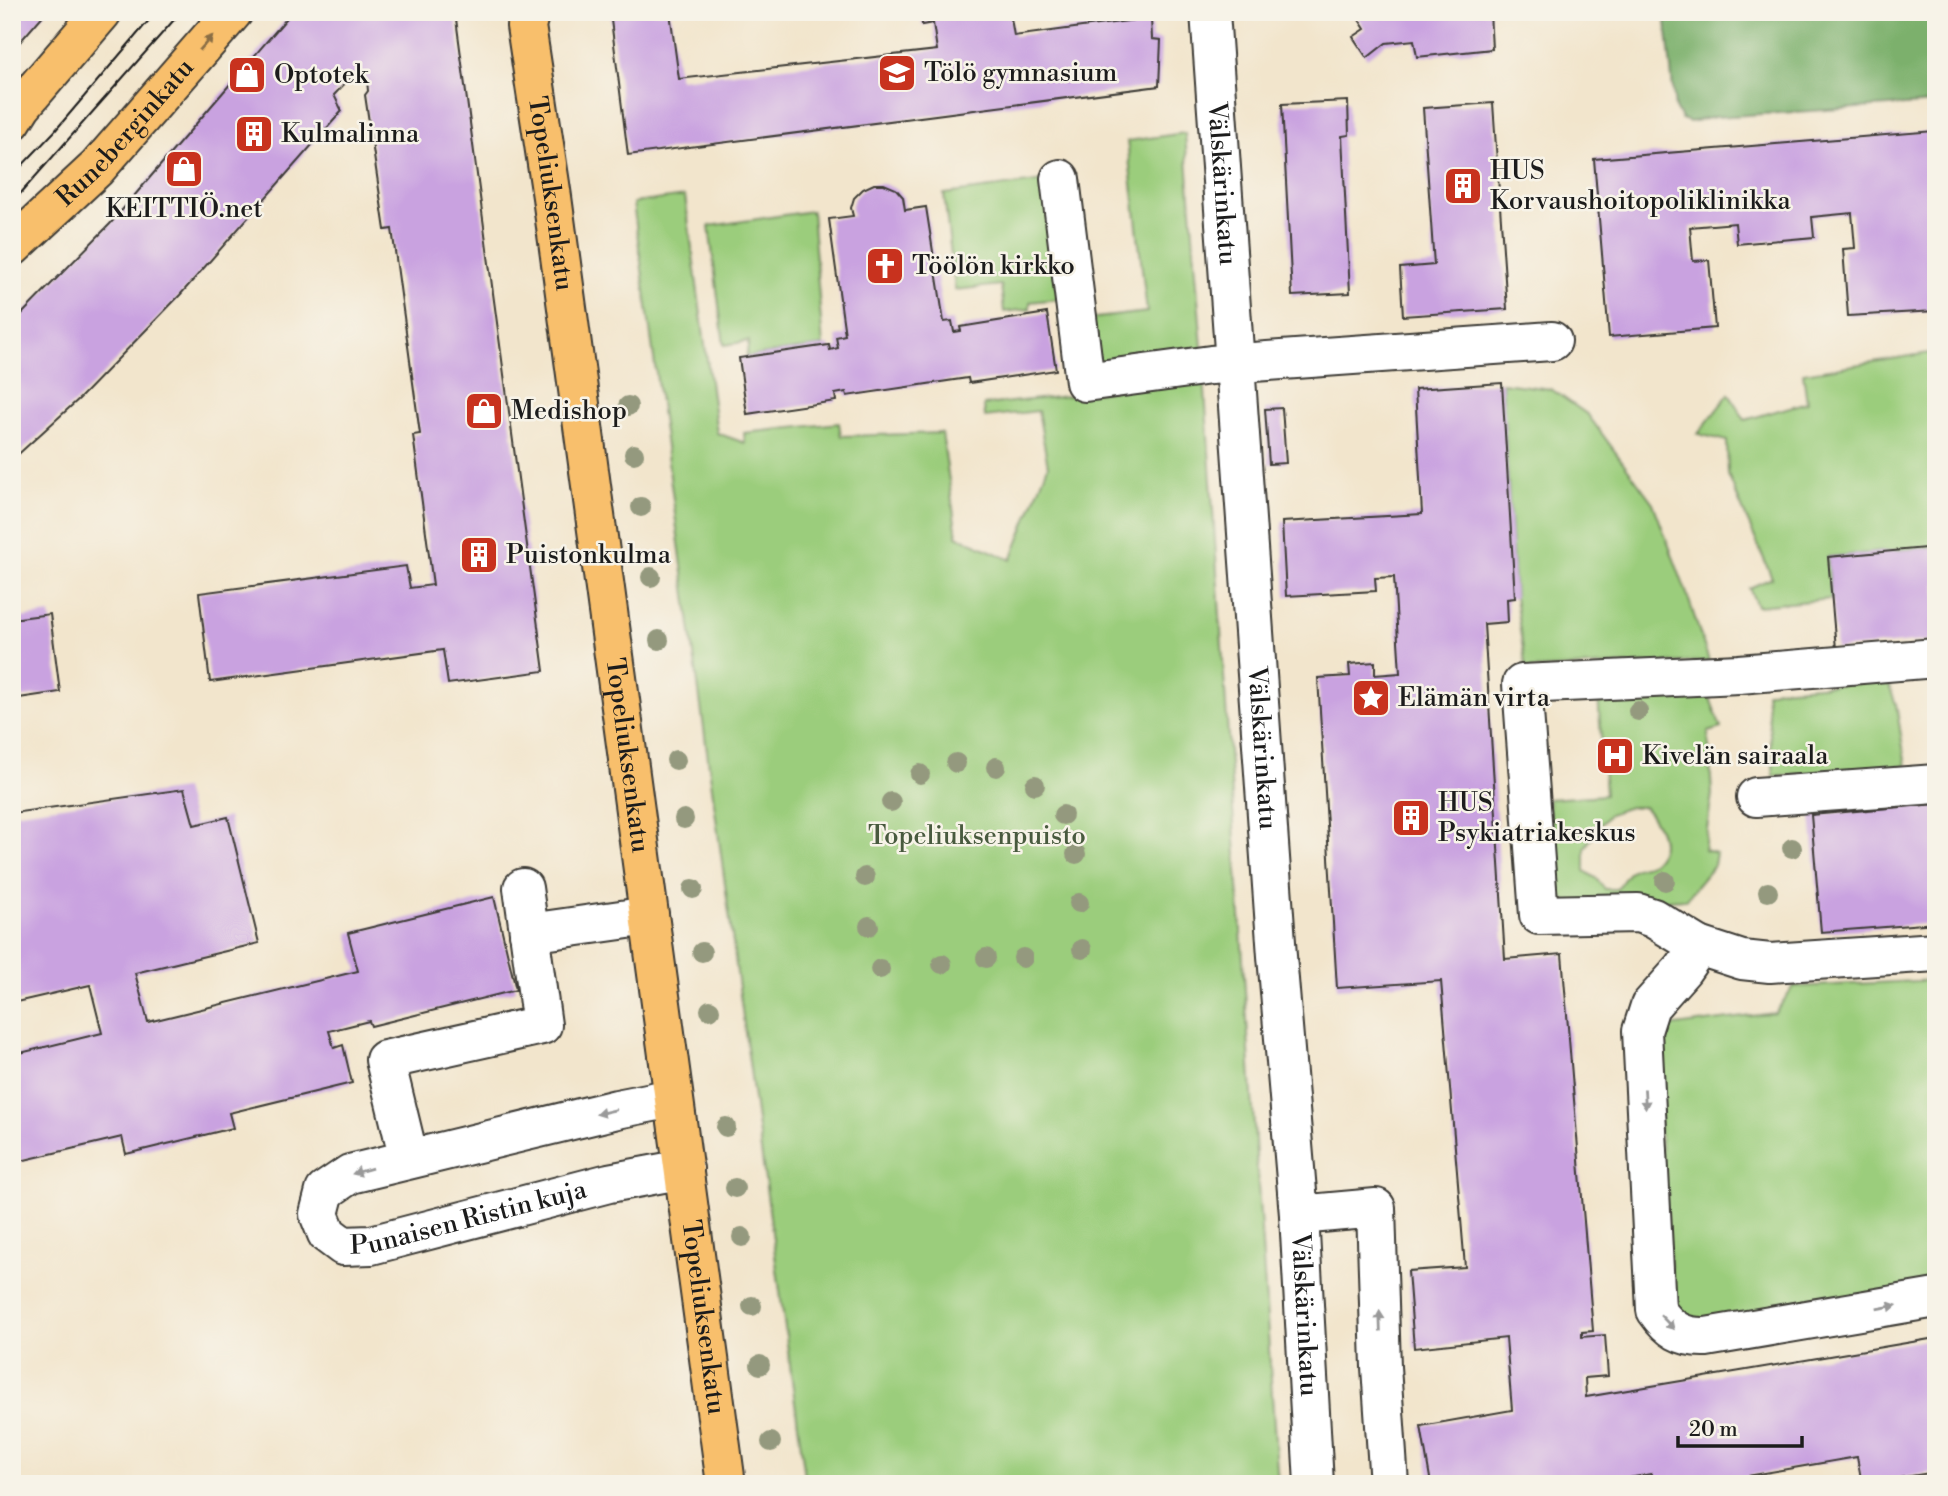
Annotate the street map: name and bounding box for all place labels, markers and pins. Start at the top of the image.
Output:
school or university icon: Tölö gymnasium [876,52,918,94]
shop icon: Optotek [226,54,268,96]
place label: Tölö gymnasium [924,57,1118,89]
place label: Optotek [274,59,370,91]
building icon: Kulmalinna [233,113,275,155]
place label: Kulmalinna [281,118,420,150]
shop icon: KEITTIÖ.net [163,148,205,190]
place label: HUS Korvaushoitopoliklinikka [1490,155,1792,217]
building icon: HUS Korvaushoitopoliklinikka [1442,165,1484,207]
place label: KEITTIÖ.net [105,192,263,225]
church icon: Töölön kirkko [864,245,906,287]
place label: Töölön kirkko [912,250,1075,282]
shop icon: Medishop [463,390,505,432]
place label: Medishop [511,395,627,427]
building icon: Puistonkulma [458,534,500,576]
place label: Puistonkulma [506,539,672,571]
place icon: Elämän virta [1350,677,1392,719]
place label: Elämän virta [1398,682,1551,714]
hospital icon: Kivelän sairaala [1594,735,1636,777]
place label: Kivelän sairaala [1642,740,1829,772]
place label: HUS Psykiatriakeskus [1438,787,1636,849]
building icon: HUS Psykiatriakeskus [1390,797,1432,839]

